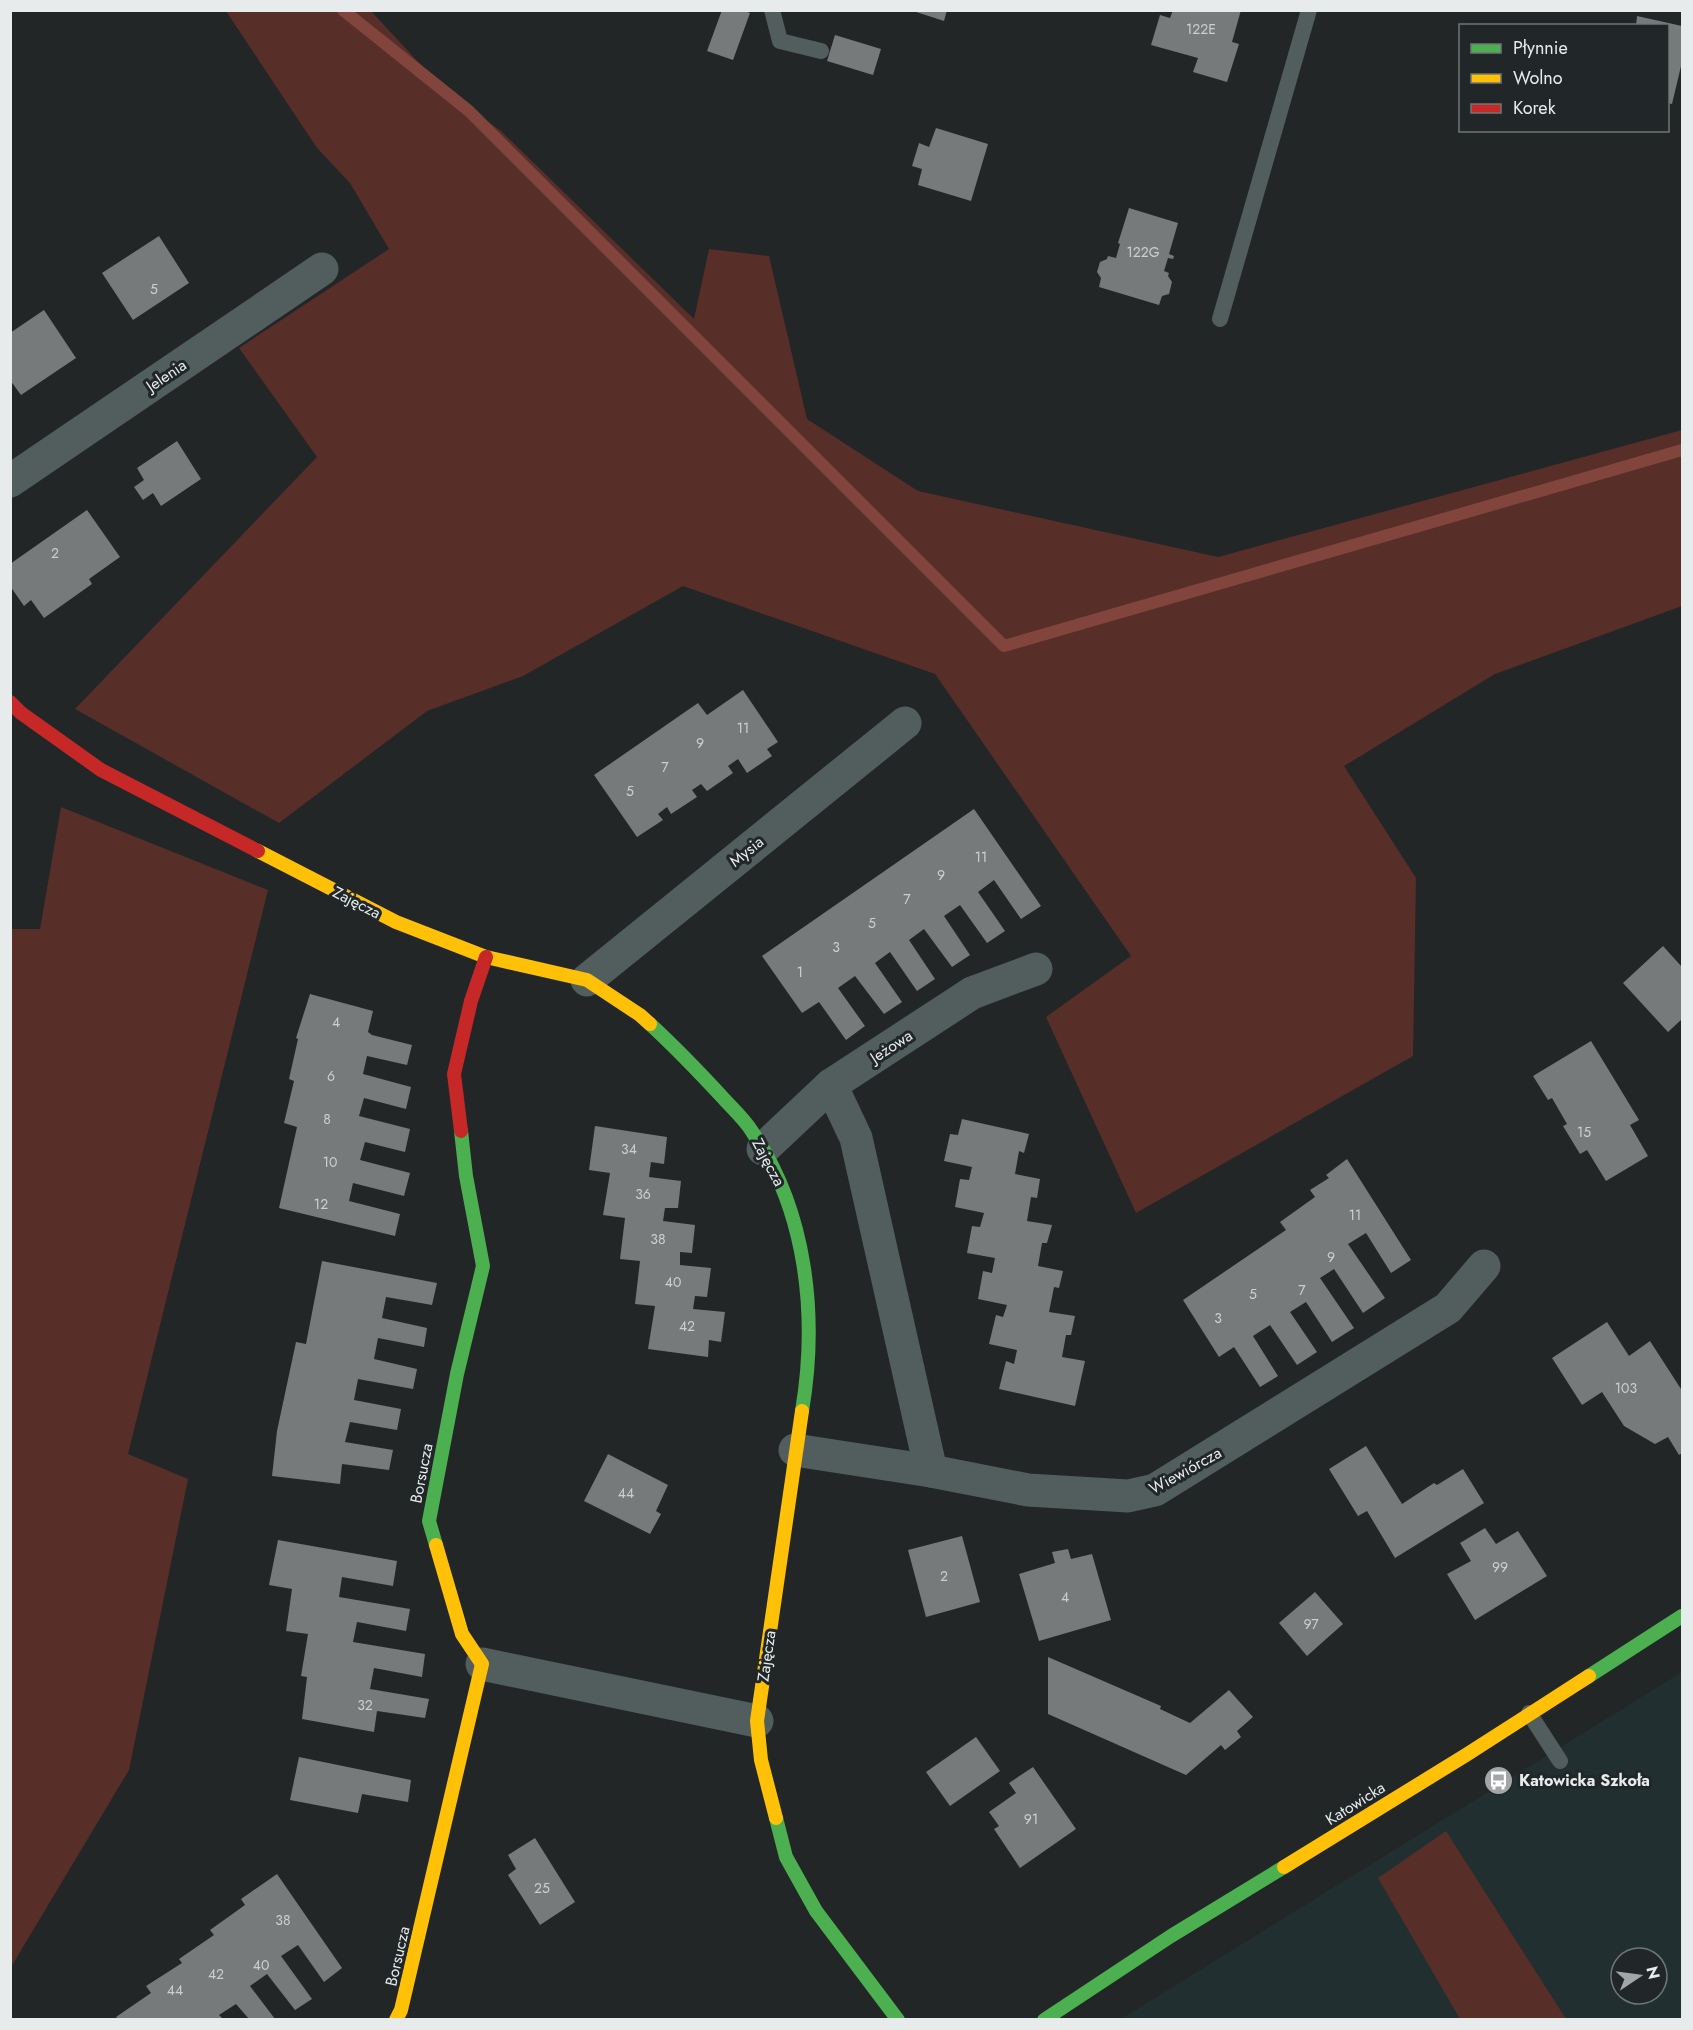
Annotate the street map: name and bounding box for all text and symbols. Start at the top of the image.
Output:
house number: 122E [1186,19,1216,39]
legend [1459,24,1669,132]
text: Płynnie [1513,35,1568,61]
text: Wolno [1513,65,1563,91]
text: Korek [1513,95,1556,121]
house number: 122G [1126,242,1160,262]
house number: 5 [150,279,158,299]
street label: Jelenia [140,354,191,398]
house number: 2 [51,543,59,563]
house number: 11 [737,718,749,738]
house number: 9 [696,733,704,753]
house number: 7 [661,757,669,777]
house number: 5 [626,781,634,801]
street label: Mysia [724,830,768,872]
house number: 11 [975,847,987,867]
house number: 9 [937,865,945,885]
street label: Zajęcza [329,881,385,924]
house number: 7 [903,889,911,909]
house number: 5 [868,913,876,933]
house number: 3 [832,937,840,957]
house number: 1 [797,962,803,982]
house number: 4 [332,1012,340,1032]
street label: Jeżowa [864,1024,917,1070]
house number: 6 [327,1066,335,1086]
house number: 8 [323,1109,331,1129]
house number: 15 [1577,1122,1591,1142]
street label: Zajęcza [746,1134,791,1190]
house number: 34 [621,1139,637,1159]
house number: 10 [323,1152,337,1172]
house number: 36 [635,1184,651,1204]
house number: 12 [314,1194,328,1214]
house number: 11 [1349,1205,1361,1225]
house number: 38 [650,1229,666,1249]
house number: 9 [1327,1247,1335,1267]
house number: 40 [665,1272,681,1292]
house number: 7 [1298,1280,1306,1300]
house number: 5 [1249,1284,1257,1304]
house number: 3 [1214,1308,1222,1328]
house number: 42 [679,1316,695,1336]
house number: 103 [1615,1378,1638,1398]
street label: Borsucza [404,1441,439,1505]
street label: Wiewiórcza [1145,1441,1226,1500]
house number: 44 [618,1483,634,1503]
house number: 99 [1492,1557,1508,1577]
house number: 2 [940,1566,948,1586]
house number: 4 [1061,1587,1069,1607]
house number: 97 [1304,1614,1319,1634]
street label: Zajęcza [752,1629,781,1683]
house number: 32 [357,1695,373,1715]
bus stop icon: Katowicka Szkoła [1482,1764,1514,1796]
place label: Katowicka Szkoła [1519,1769,1650,1792]
street label: Katowicka [1321,1776,1390,1831]
house number: 91 [1024,1809,1038,1829]
house number: 25 [534,1878,550,1898]
house number: 38 [275,1910,291,1930]
street label: Borsucza [379,1924,416,1988]
north arrow [1609,1946,1669,2006]
house number: 40 [253,1955,269,1975]
house number: 42 [208,1964,224,1984]
text: N [1640,1964,1666,1982]
house number: 44 [167,1980,183,2000]

